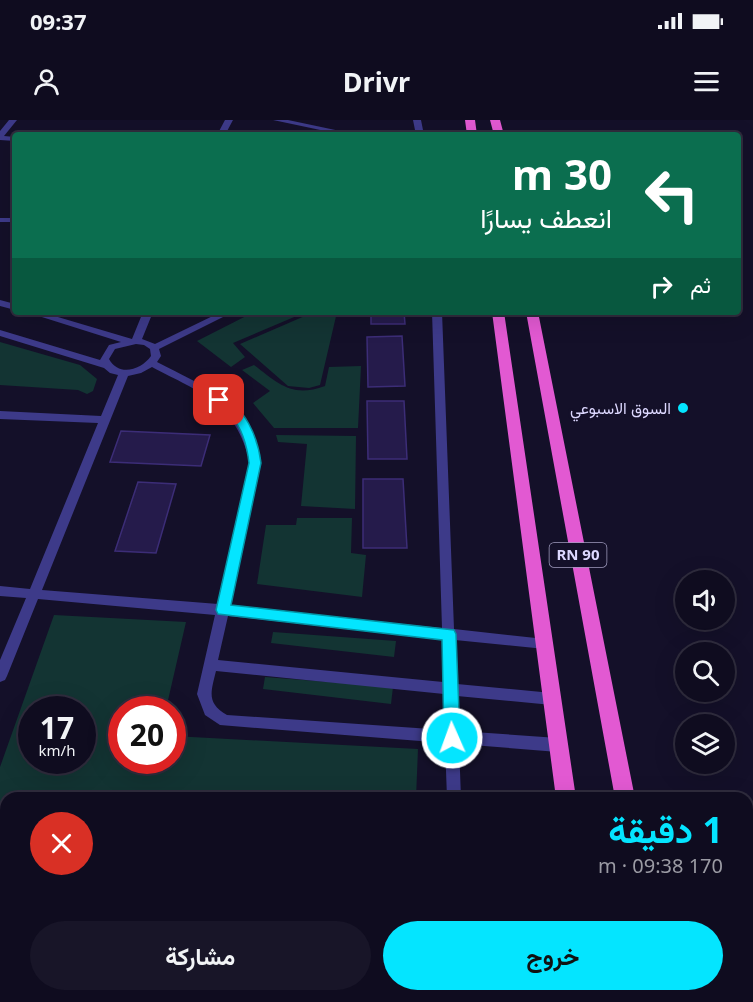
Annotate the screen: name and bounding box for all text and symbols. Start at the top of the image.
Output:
text: 09:37 [30,6,87,36]
text: Drivr [343,63,410,100]
icon: person [30,65,63,98]
icon: menu [690,65,723,98]
text: 30 m [512,145,612,202]
icon: left [633,156,711,234]
text: انعطف يسارًا [480,199,612,236]
text: ثم [690,269,711,299]
icon: right [645,270,678,303]
pin [193,374,244,425]
icon: arrive [202,383,235,416]
place label: السوق الاسبوعي [570,397,671,422]
marker: السوق الاسبوعي [676,401,690,415]
road number: RN 90 [550,543,606,567]
map controls [675,570,735,774]
button: sound [675,570,735,630]
button: search [675,642,735,702]
speed limit sign: 20 [108,696,186,774]
position arrow [420,706,484,770]
text: 17 [40,707,74,748]
button: layers [675,714,735,774]
text: km/h [39,740,75,760]
text: 1 دقيقة [608,805,723,854]
button: close [30,812,93,875]
text: 170 m · 09:38 [598,852,723,879]
button: مشاركة [30,921,371,990]
button: خروج [383,921,723,990]

